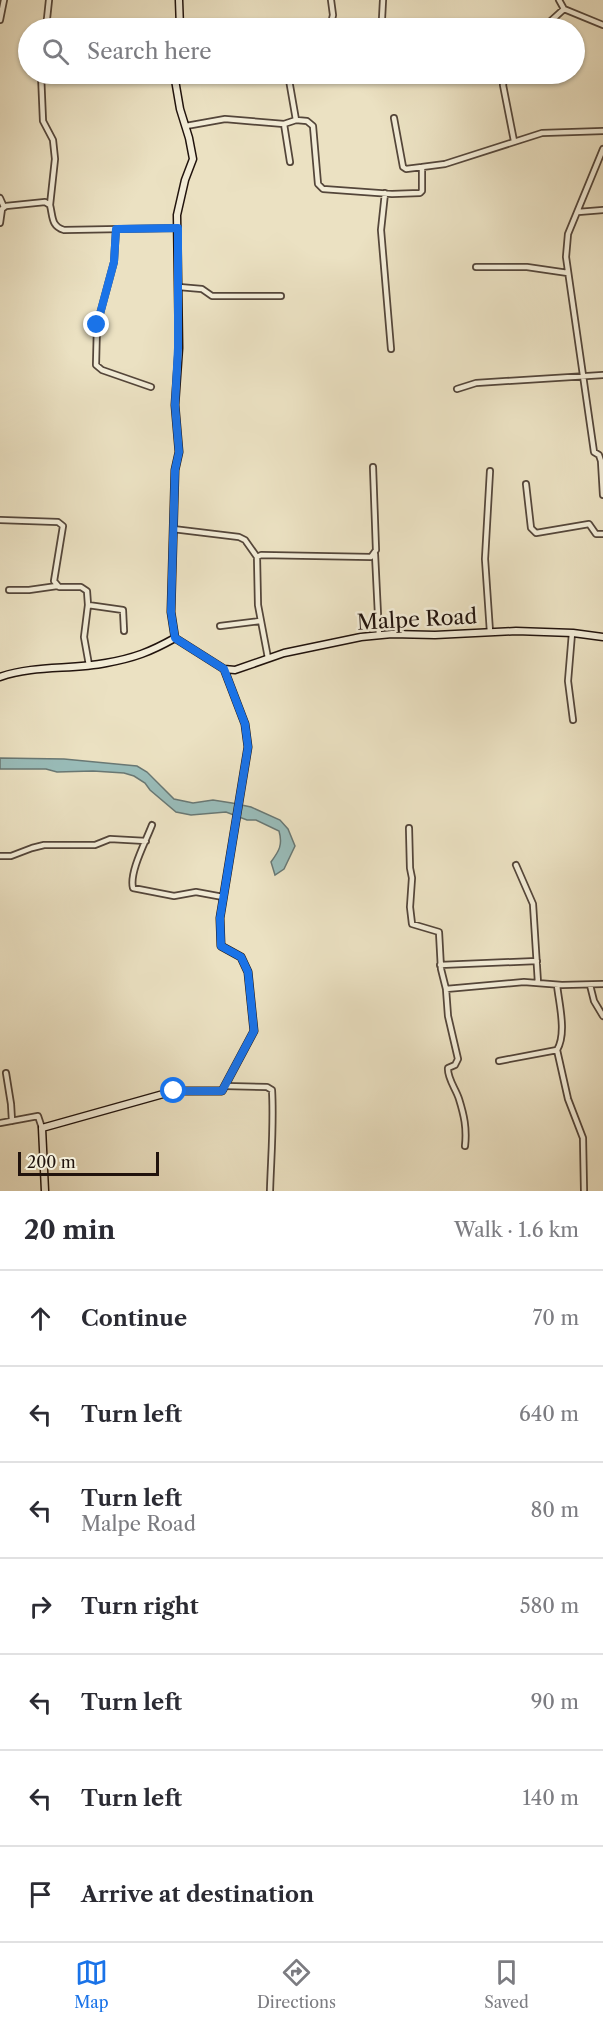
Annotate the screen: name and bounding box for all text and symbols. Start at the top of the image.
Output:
search box [18,18,585,84]
icon: search [39,35,72,68]
text: Search here [87,38,212,65]
route end [83,311,109,337]
street label: Malpe Road [356,603,478,635]
route start [160,1077,186,1103]
scale bar [18,1149,159,1176]
text: 200 m [27,1152,76,1172]
text: 20 min [24,1214,115,1246]
text: Walk · 1.6 km [454,1218,579,1242]
icon: ahead [24,1302,57,1335]
text: Continue [81,1305,187,1332]
text: 70 m [533,1306,579,1330]
icon: left [24,1398,57,1431]
text: Turn left [81,1401,182,1428]
text: 640 m [519,1402,579,1426]
text: Turn left [81,1485,182,1512]
icon: left [24,1494,57,1527]
text: 80 m [531,1498,579,1522]
text: Malpe Road [81,1512,196,1536]
icon: right [24,1590,57,1623]
text: Turn right [81,1593,199,1620]
text: 580 m [520,1594,579,1618]
icon: left [24,1686,57,1719]
text: Turn left [81,1689,182,1716]
text: 90 m [531,1690,579,1714]
icon: left [24,1782,57,1815]
text: Turn left [81,1785,182,1812]
text: 140 m [522,1786,579,1810]
icon: arrive [24,1878,57,1911]
text: Arrive at destination [81,1881,314,1908]
tab: Map [74,1956,109,2012]
tab: Directions [257,1956,336,2012]
tab: Saved [484,1956,529,2012]

